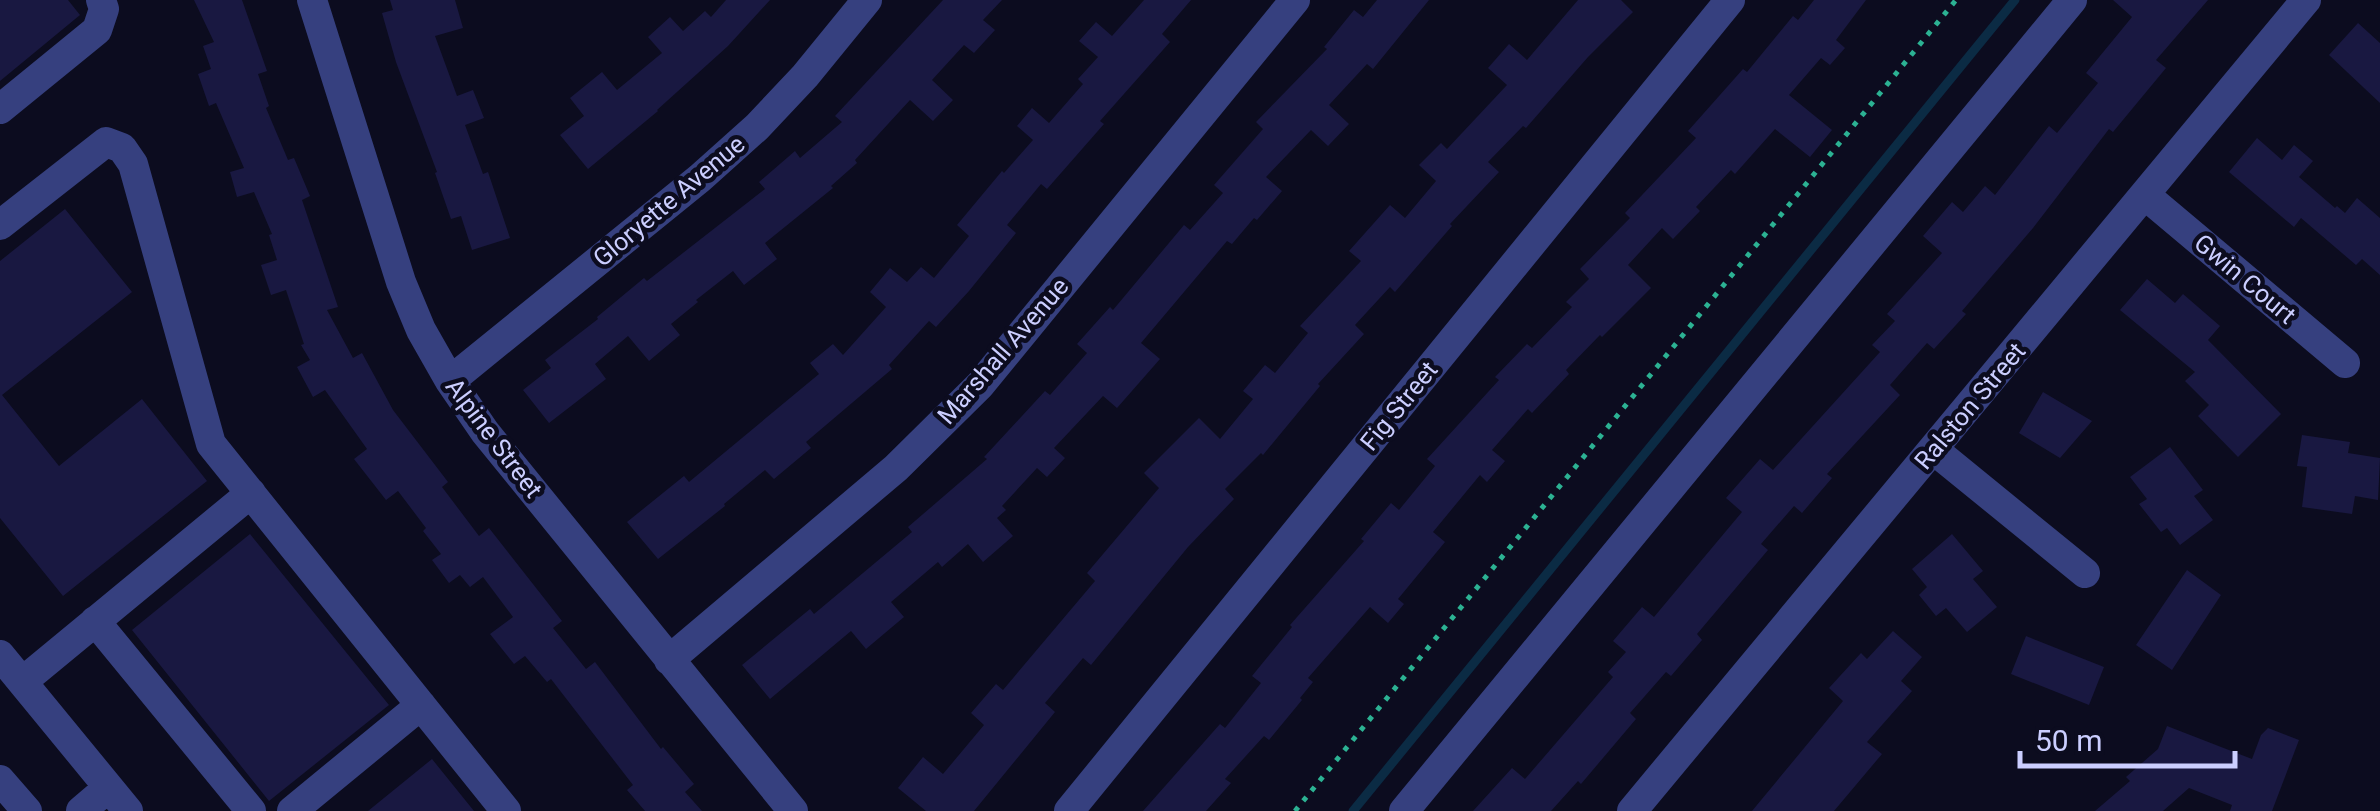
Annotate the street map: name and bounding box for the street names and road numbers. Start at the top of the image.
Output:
street label: Gloryette Avenue [587,129,751,273]
street label: Gwin Court [2188,228,2302,330]
street label: Marshall Avenue [932,272,1074,430]
street label: Ralston Street [1909,337,2031,475]
street label: Fig Street [1354,356,1444,456]
street label: Alpine Street [440,373,548,503]

